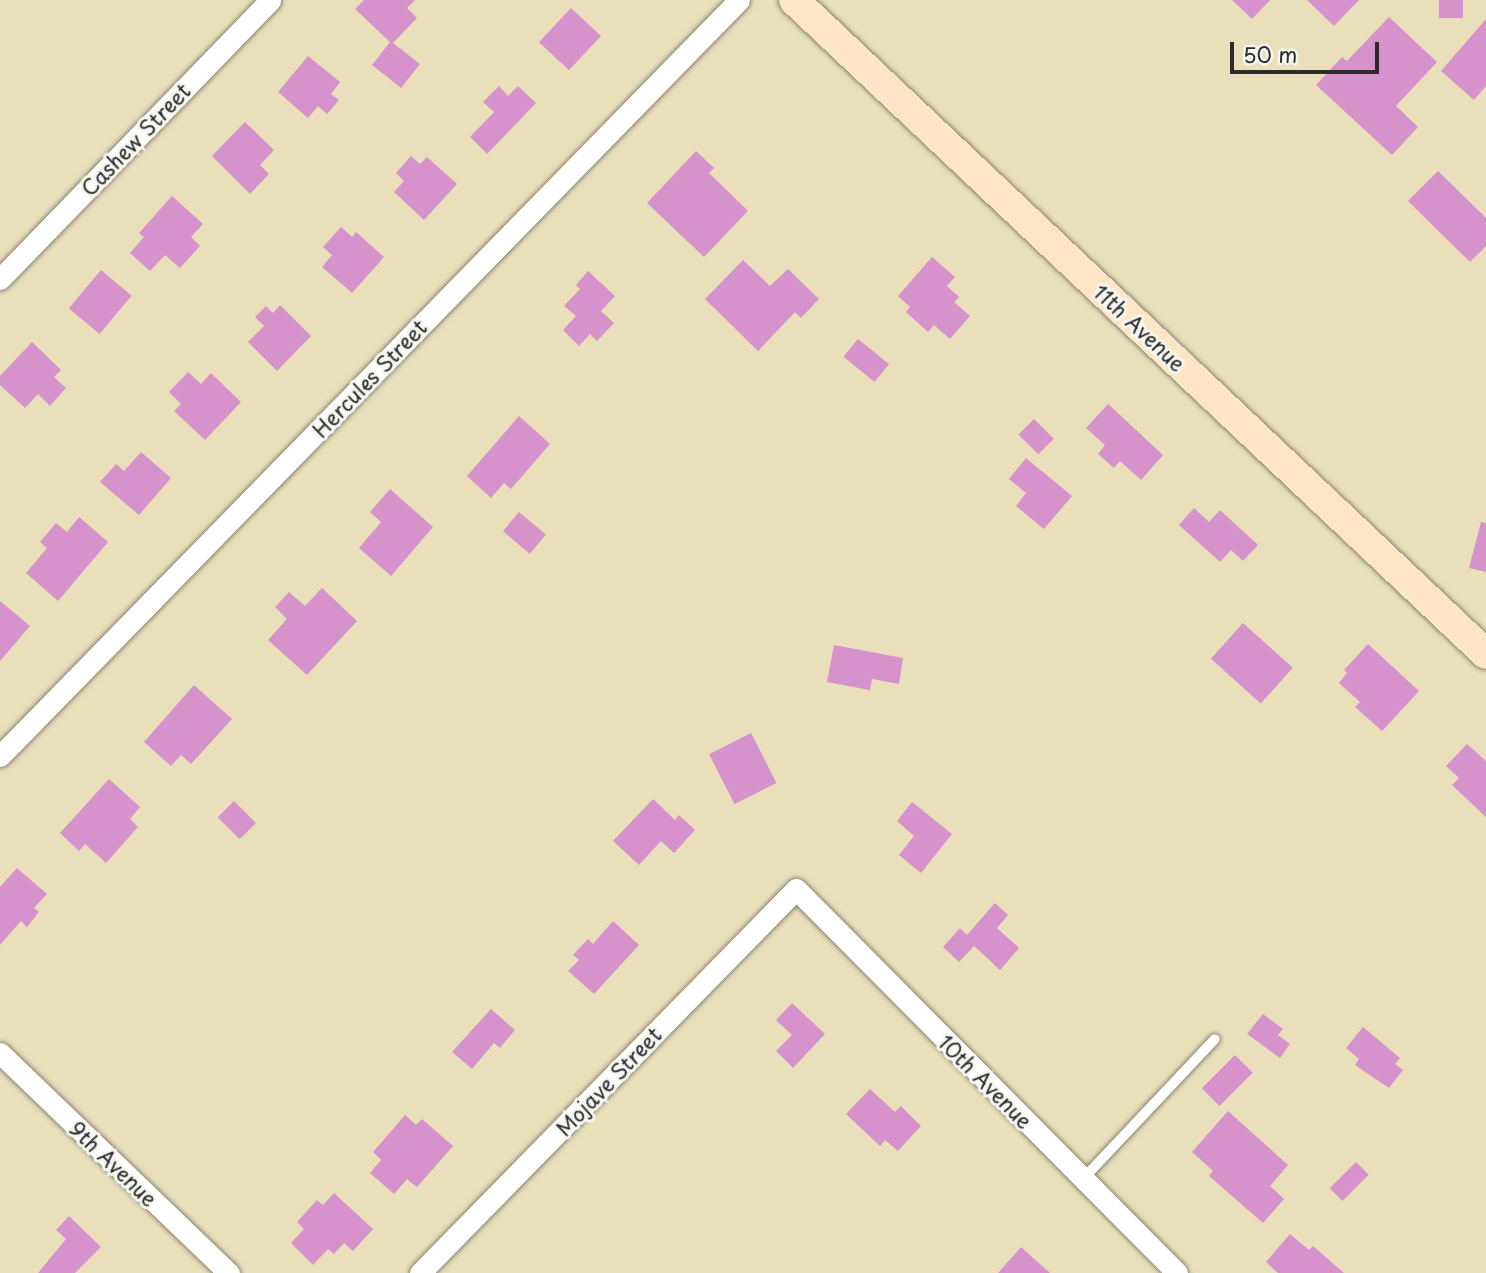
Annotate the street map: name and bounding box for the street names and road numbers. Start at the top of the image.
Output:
street label: Cashew Street [75,77,195,201]
street label: 11th Avenue [1088,278,1192,376]
street label: Hercules Street [306,313,432,443]
street label: Mojave Street [550,1021,666,1141]
street label: 10th Avenue [934,1029,1038,1133]
street label: 9th Avenue [65,1115,163,1211]

